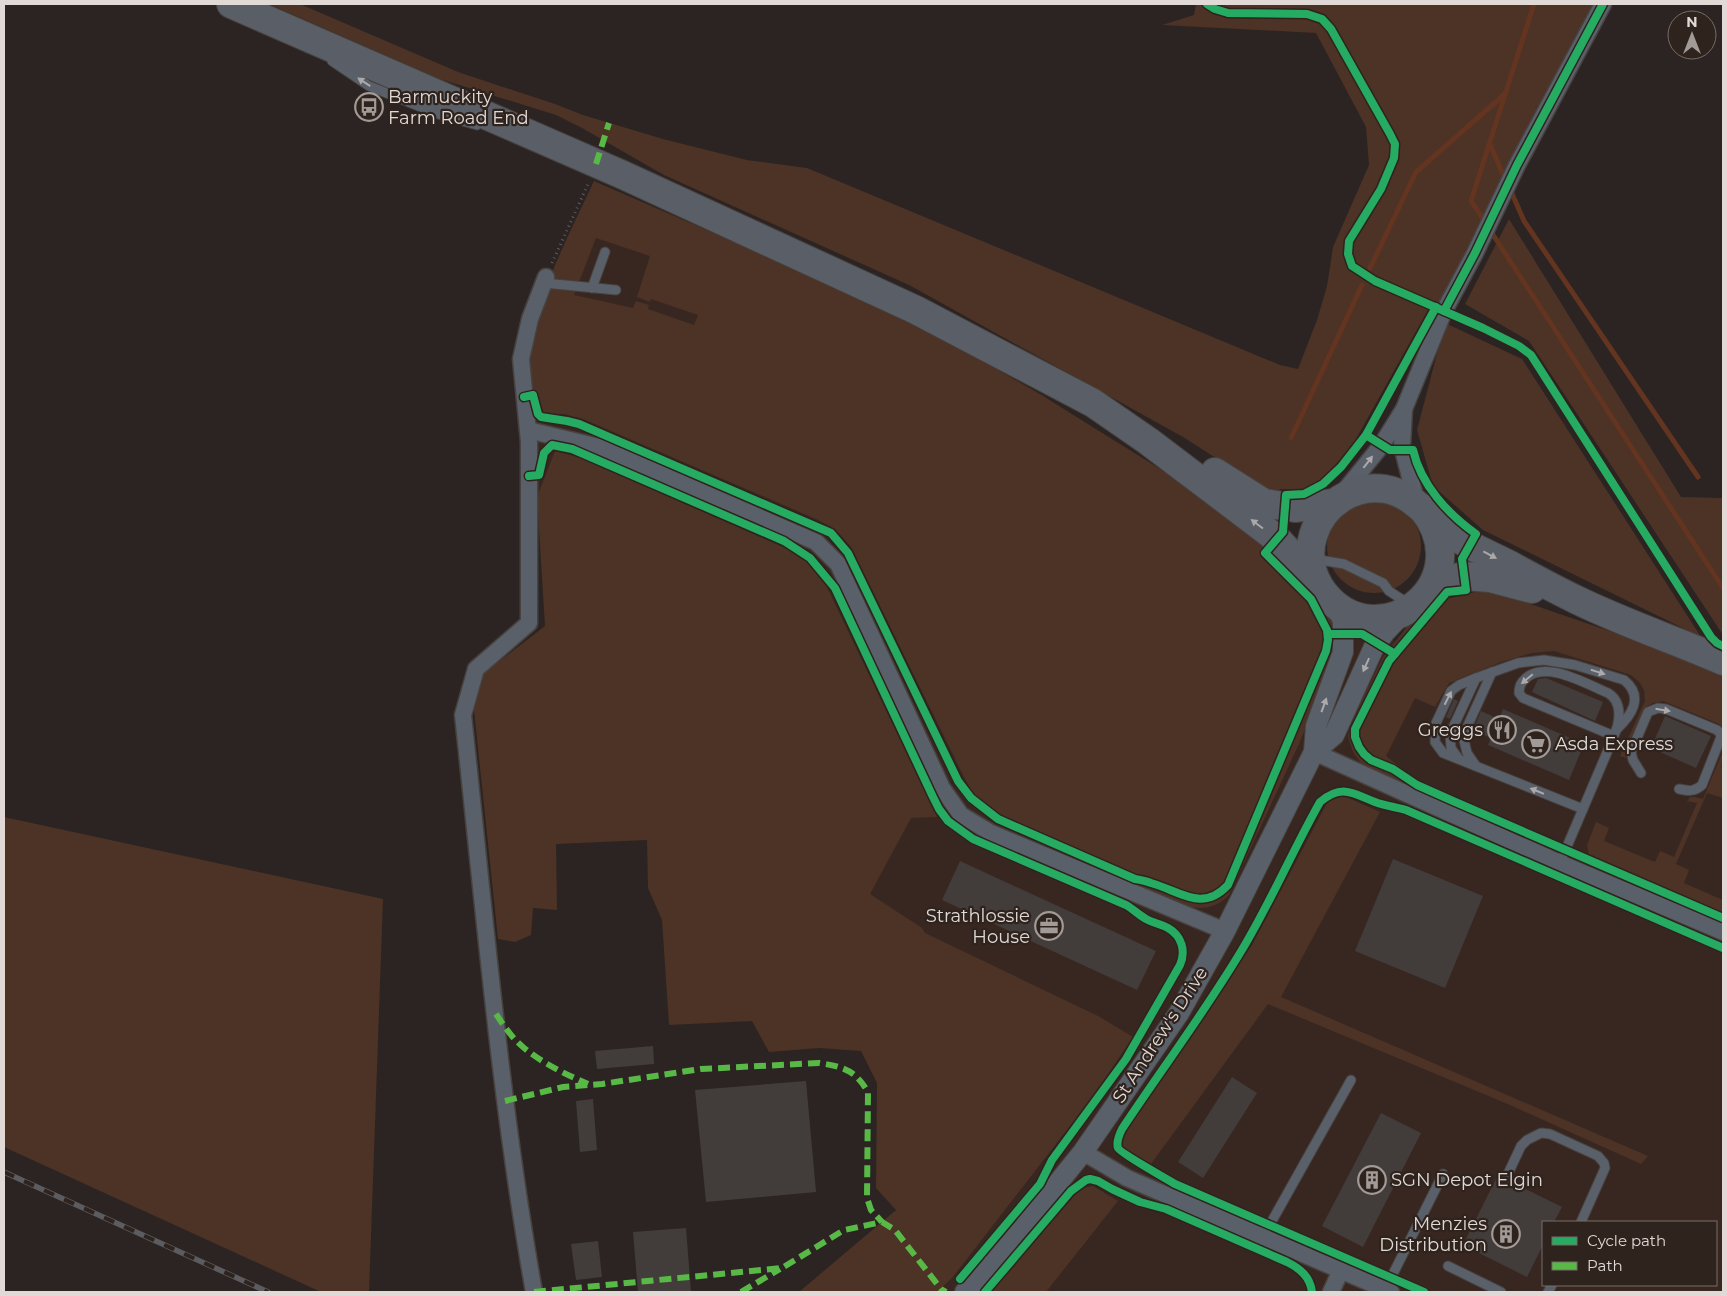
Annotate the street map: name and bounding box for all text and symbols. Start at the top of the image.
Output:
north arrow [1667,10,1717,60]
text: N [1686,13,1698,31]
one-way arrow [357,78,371,87]
place label: Barmuckity Farm Road End [388,86,529,129]
bus stop icon: Barmuckity Farm Road End [354,92,384,122]
one-way arrow [1363,456,1374,469]
one-way arrow [1250,519,1264,529]
one-way arrow [1483,551,1498,559]
one-way arrow [1362,658,1370,672]
one-way arrow [1591,669,1606,676]
one-way arrow [1521,673,1534,684]
one-way arrow [1444,691,1452,705]
one-way arrow [1321,697,1328,712]
one-way arrow [1656,706,1672,714]
restaurant icon: Greggs [1487,715,1517,745]
place label: Greggs [1418,719,1483,741]
supermarket icon: Asda Express [1521,729,1551,759]
place label: Asda Express [1555,733,1673,755]
one-way arrow [1529,787,1544,795]
place label: Strathlossie House [926,905,1030,948]
office icon: Strathlossie House [1034,911,1064,941]
street label: St Andrew's Drive [1108,963,1212,1107]
building icon: SGN Depot Elgin [1357,1165,1387,1195]
place label: SGN Depot Elgin [1391,1169,1543,1191]
place label: Menzies Distribution [1379,1213,1487,1256]
building icon: Menzies Distribution [1491,1219,1521,1249]
legend [1542,1221,1717,1286]
text: Cycle path [1587,1231,1666,1250]
text: Path [1587,1256,1623,1275]

